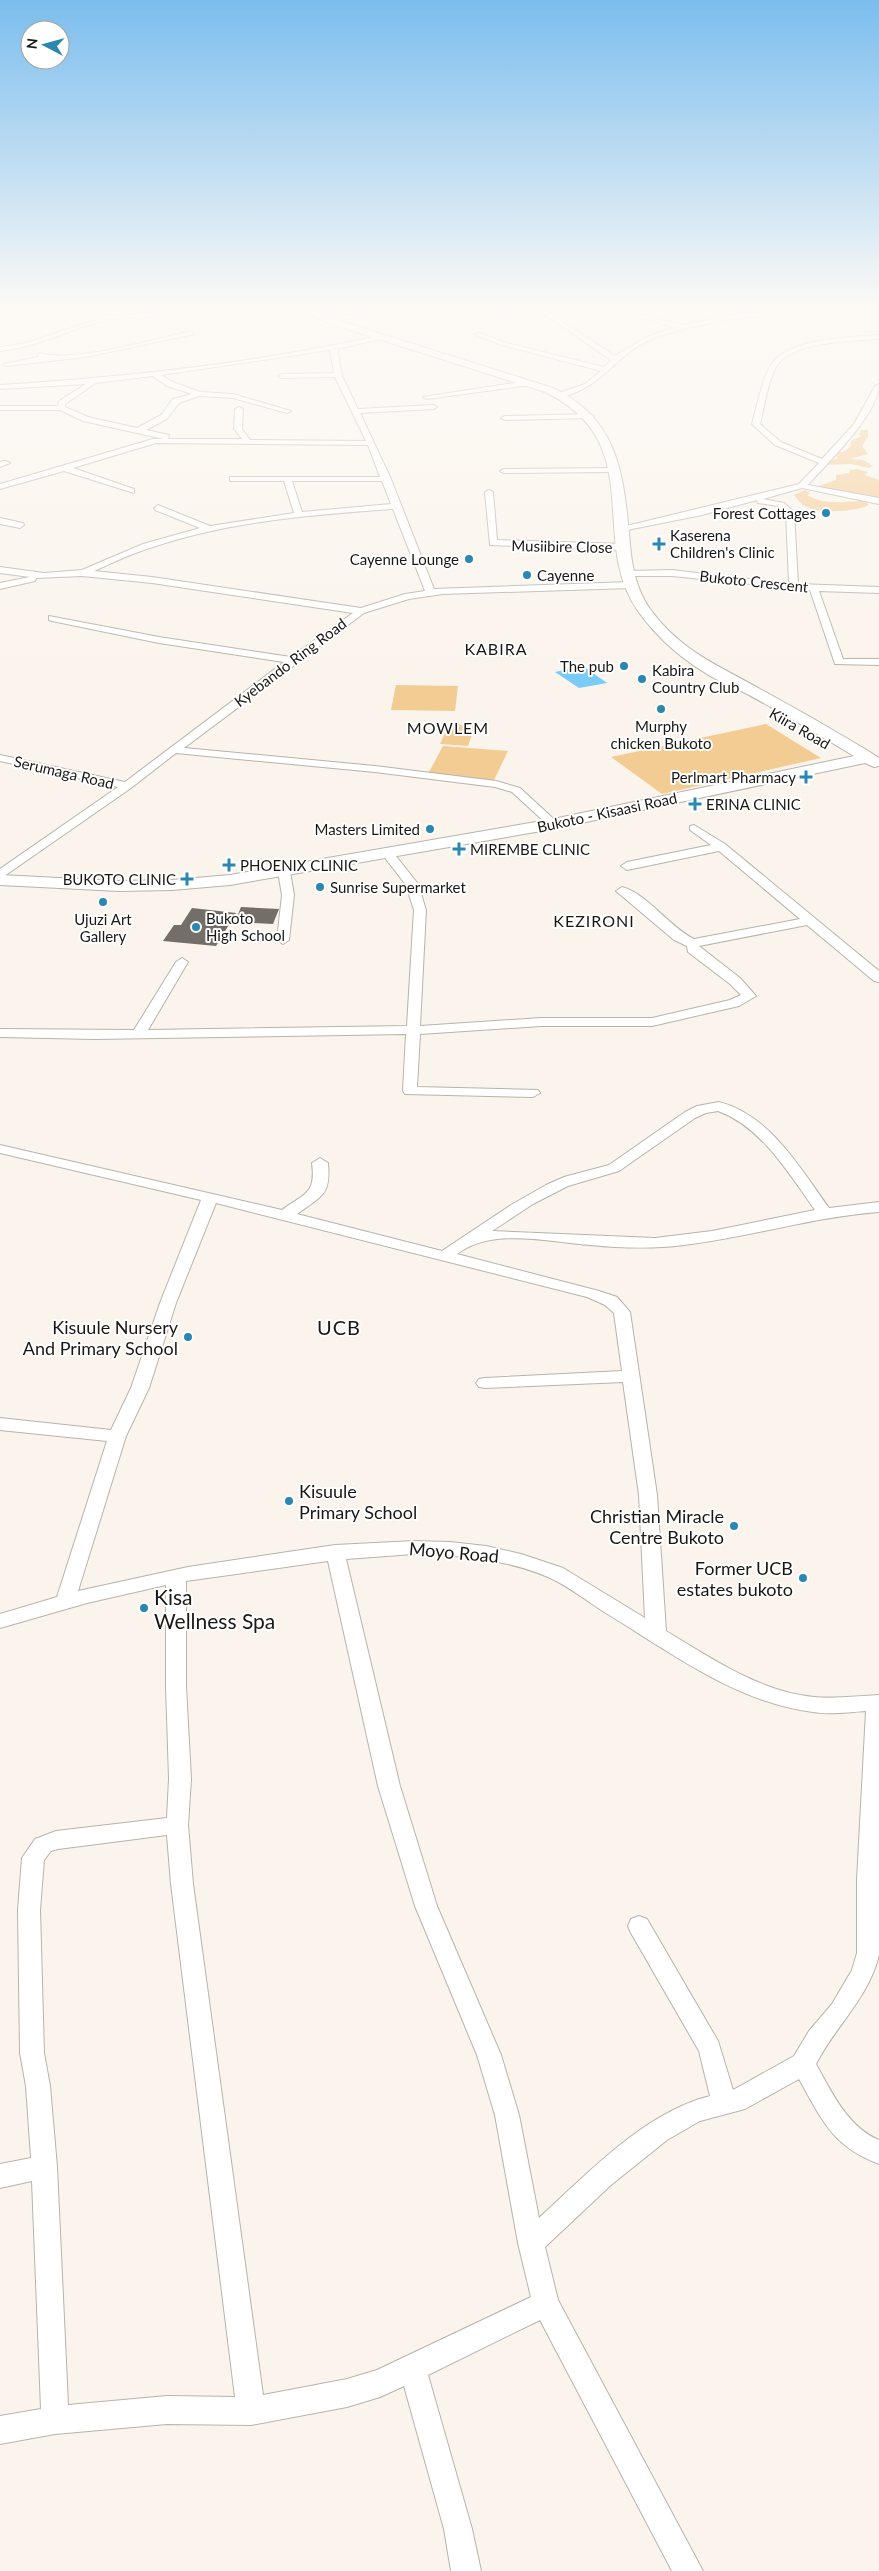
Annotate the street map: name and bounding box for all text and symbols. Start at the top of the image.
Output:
north arrow [20,20,70,70]
text: N [23,37,41,50]
place label: Forest Cottages [713,504,816,522]
marker: Forest Cottages [820,507,832,519]
place label: Kaserena Children's Clinic [670,526,775,561]
street label: Musiibire Close [511,536,613,556]
marker: Kaserena Children's Clinic [652,537,666,551]
place label: Cayenne Lounge [350,550,459,568]
marker: Cayenne Lounge [463,553,475,565]
place label: Cayenne [537,566,594,584]
street label: Bukoto Crescent [699,566,810,596]
marker: Cayenne [521,569,533,581]
street label: Kyebando Ring Road [230,614,350,710]
district label: KABIRA [464,639,528,658]
place label: The pub [560,657,614,675]
marker: The pub [618,660,630,672]
place label: Kabira Country Club [652,661,739,696]
marker: Kabira Country Club [636,673,648,685]
marker: Murphy chicken Bukoto [655,703,667,715]
street label: Kiira Road [766,703,834,753]
place label: Murphy chicken Bukoto [611,717,711,752]
district label: MOWLEM [407,718,489,737]
street label: Serumaga Road [12,752,116,792]
place label: Perlmart Pharmacy [671,768,796,786]
marker: Perlmart Pharmacy [800,771,812,783]
street label: Bukoto - Kisaasi Road [535,788,679,836]
place label: ERINA CLINIC [706,795,801,813]
marker: ERINA CLINIC [688,797,702,811]
place label: Masters Limited [314,820,420,838]
marker: Masters Limited [424,823,436,835]
place label: MIREMBE CLINIC [470,840,590,858]
marker: MIREMBE CLINIC [452,842,466,856]
place label: PHOENIX CLINIC [240,856,358,874]
marker: PHOENIX CLINIC [222,858,236,872]
place label: BUKOTO CLINIC [63,870,176,888]
marker: BUKOTO CLINIC [180,872,194,886]
place label: Sunrise Supermarket [330,878,466,896]
marker: Sunrise Supermarket [314,881,326,893]
marker: Ujuzi Art Gallery [97,896,109,908]
place label: Bukoto High School [206,909,285,944]
place label: Ujuzi Art Gallery [74,910,132,945]
district label: KEZIRONI [553,911,635,930]
marker: Bukoto High School [190,921,202,933]
district label: UCB [317,1315,361,1339]
place label: Kisuule Nursery And Primary School [23,1316,179,1359]
marker: Kisuule Nursery And Primary School [182,1331,194,1343]
place label: Kisuule Primary School [299,1480,417,1523]
marker: Kisuule Primary School [283,1495,295,1507]
place label: Christian Miracle Centre Bukoto [590,1505,724,1548]
marker: Christian Miracle Centre Bukoto [728,1520,740,1532]
street label: Moyo Road [408,1537,500,1567]
place label: Former UCB estates bukoto [677,1557,793,1600]
marker: Former UCB estates bukoto [797,1572,809,1584]
place label: Kisa Wellness Spa [154,1584,275,1633]
marker: Kisa Wellness Spa [138,1602,150,1614]

